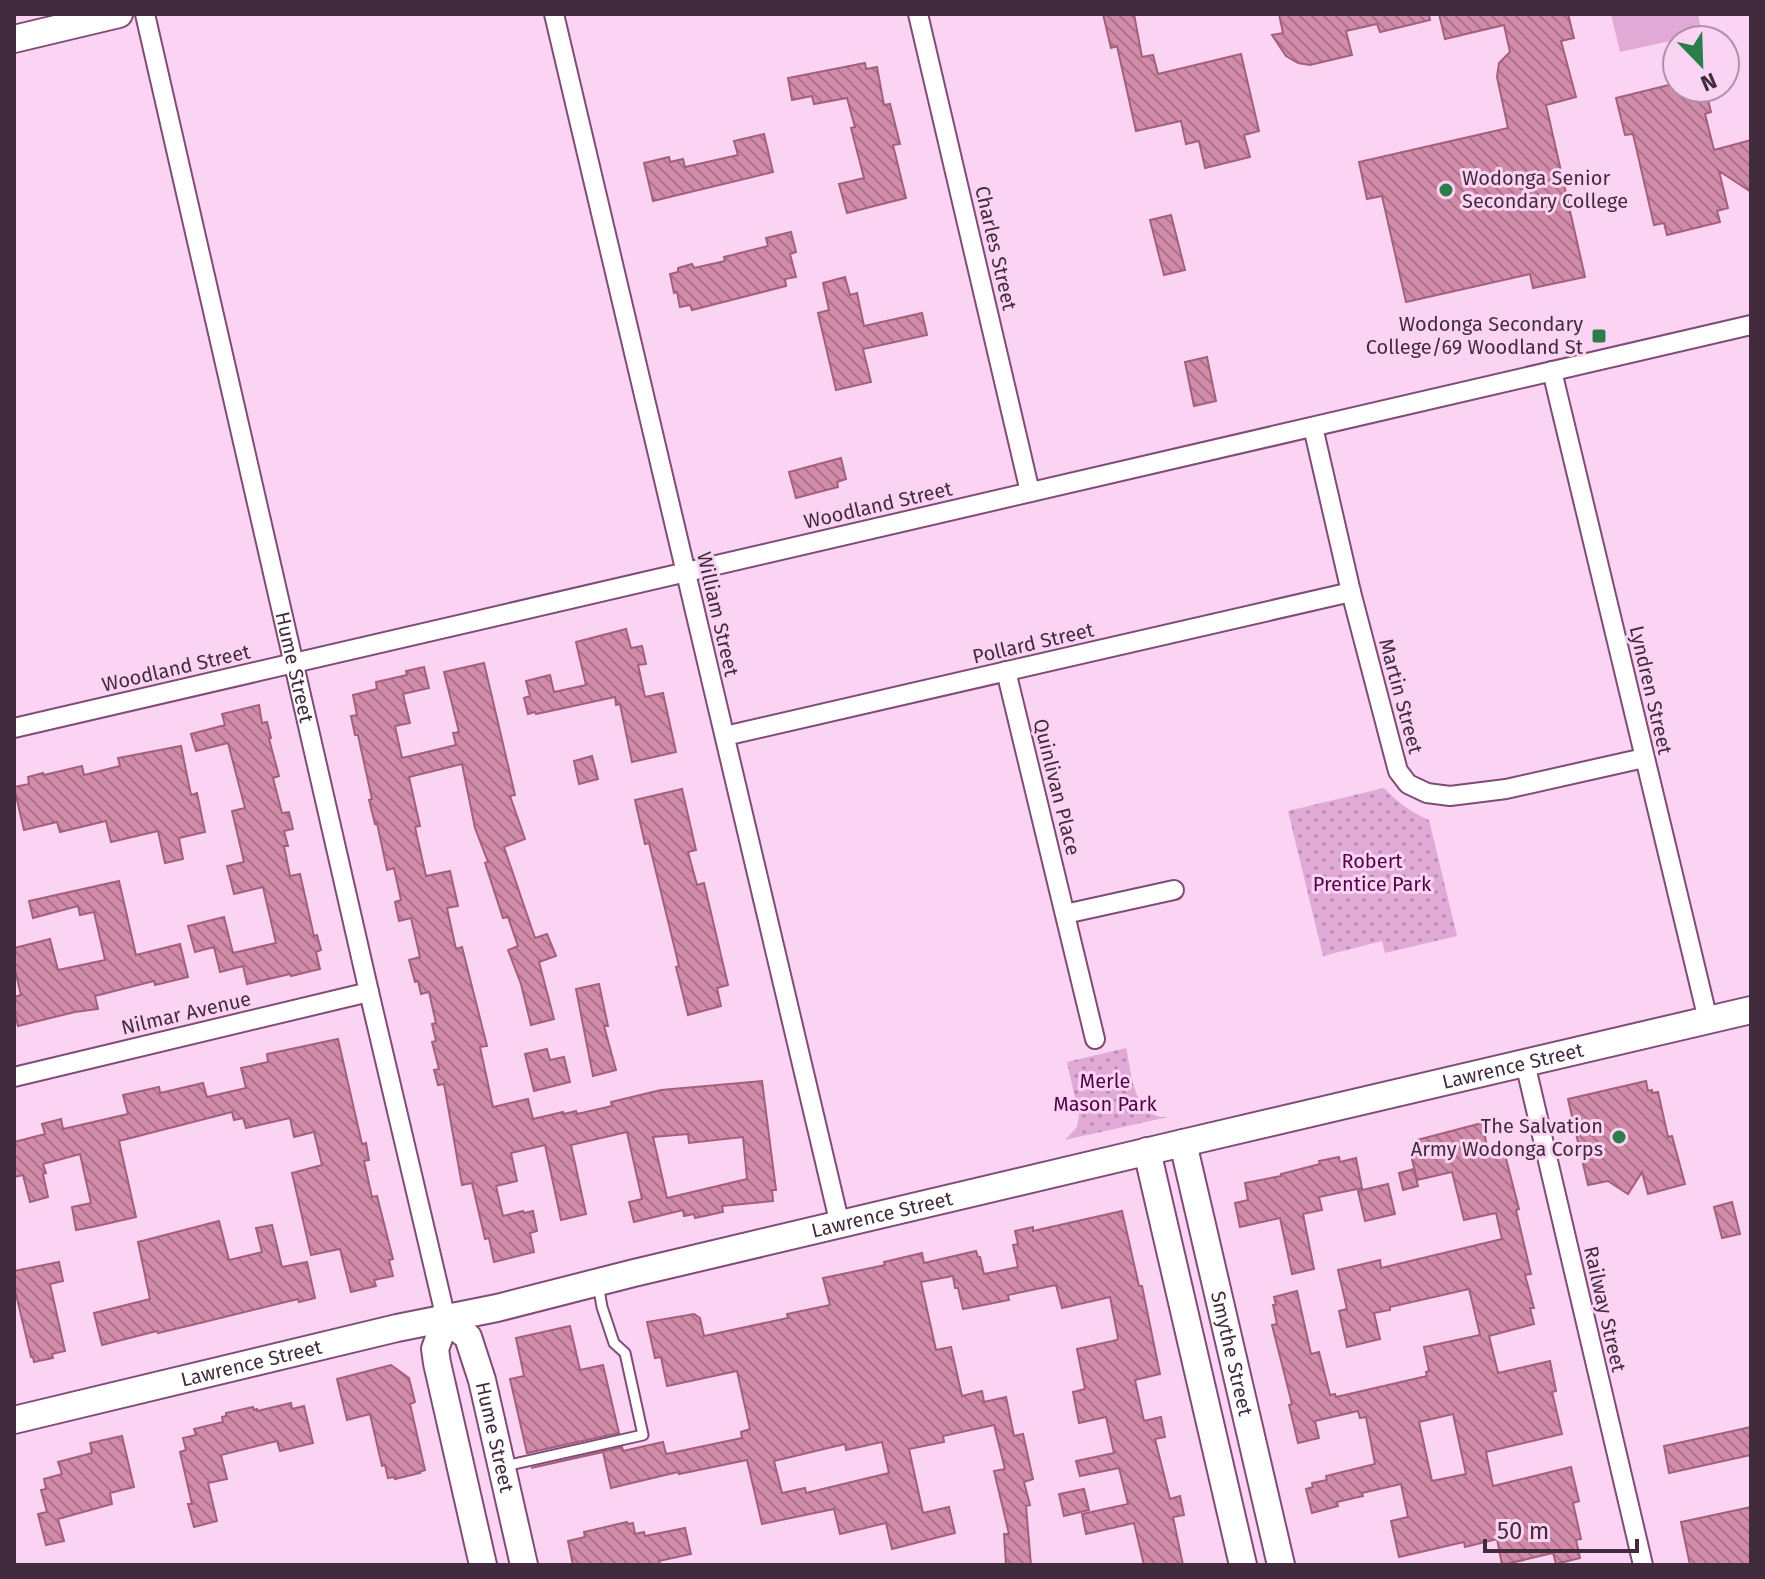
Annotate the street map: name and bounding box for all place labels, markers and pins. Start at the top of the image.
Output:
place label: Wodonga Senior Secondary College [1462,166,1628,213]
marker: Wodonga Senior Secondary College [1437,181,1455,199]
place label: Wodonga Secondary College/69 Woodland St [1366,312,1584,359]
marker: Wodonga Secondary College/69 Woodland St [1590,327,1608,345]
place label: The Salvation Army Wodonga Corps [1411,1114,1603,1161]
marker: The Salvation Army Wodonga Corps [1610,1128,1628,1146]

